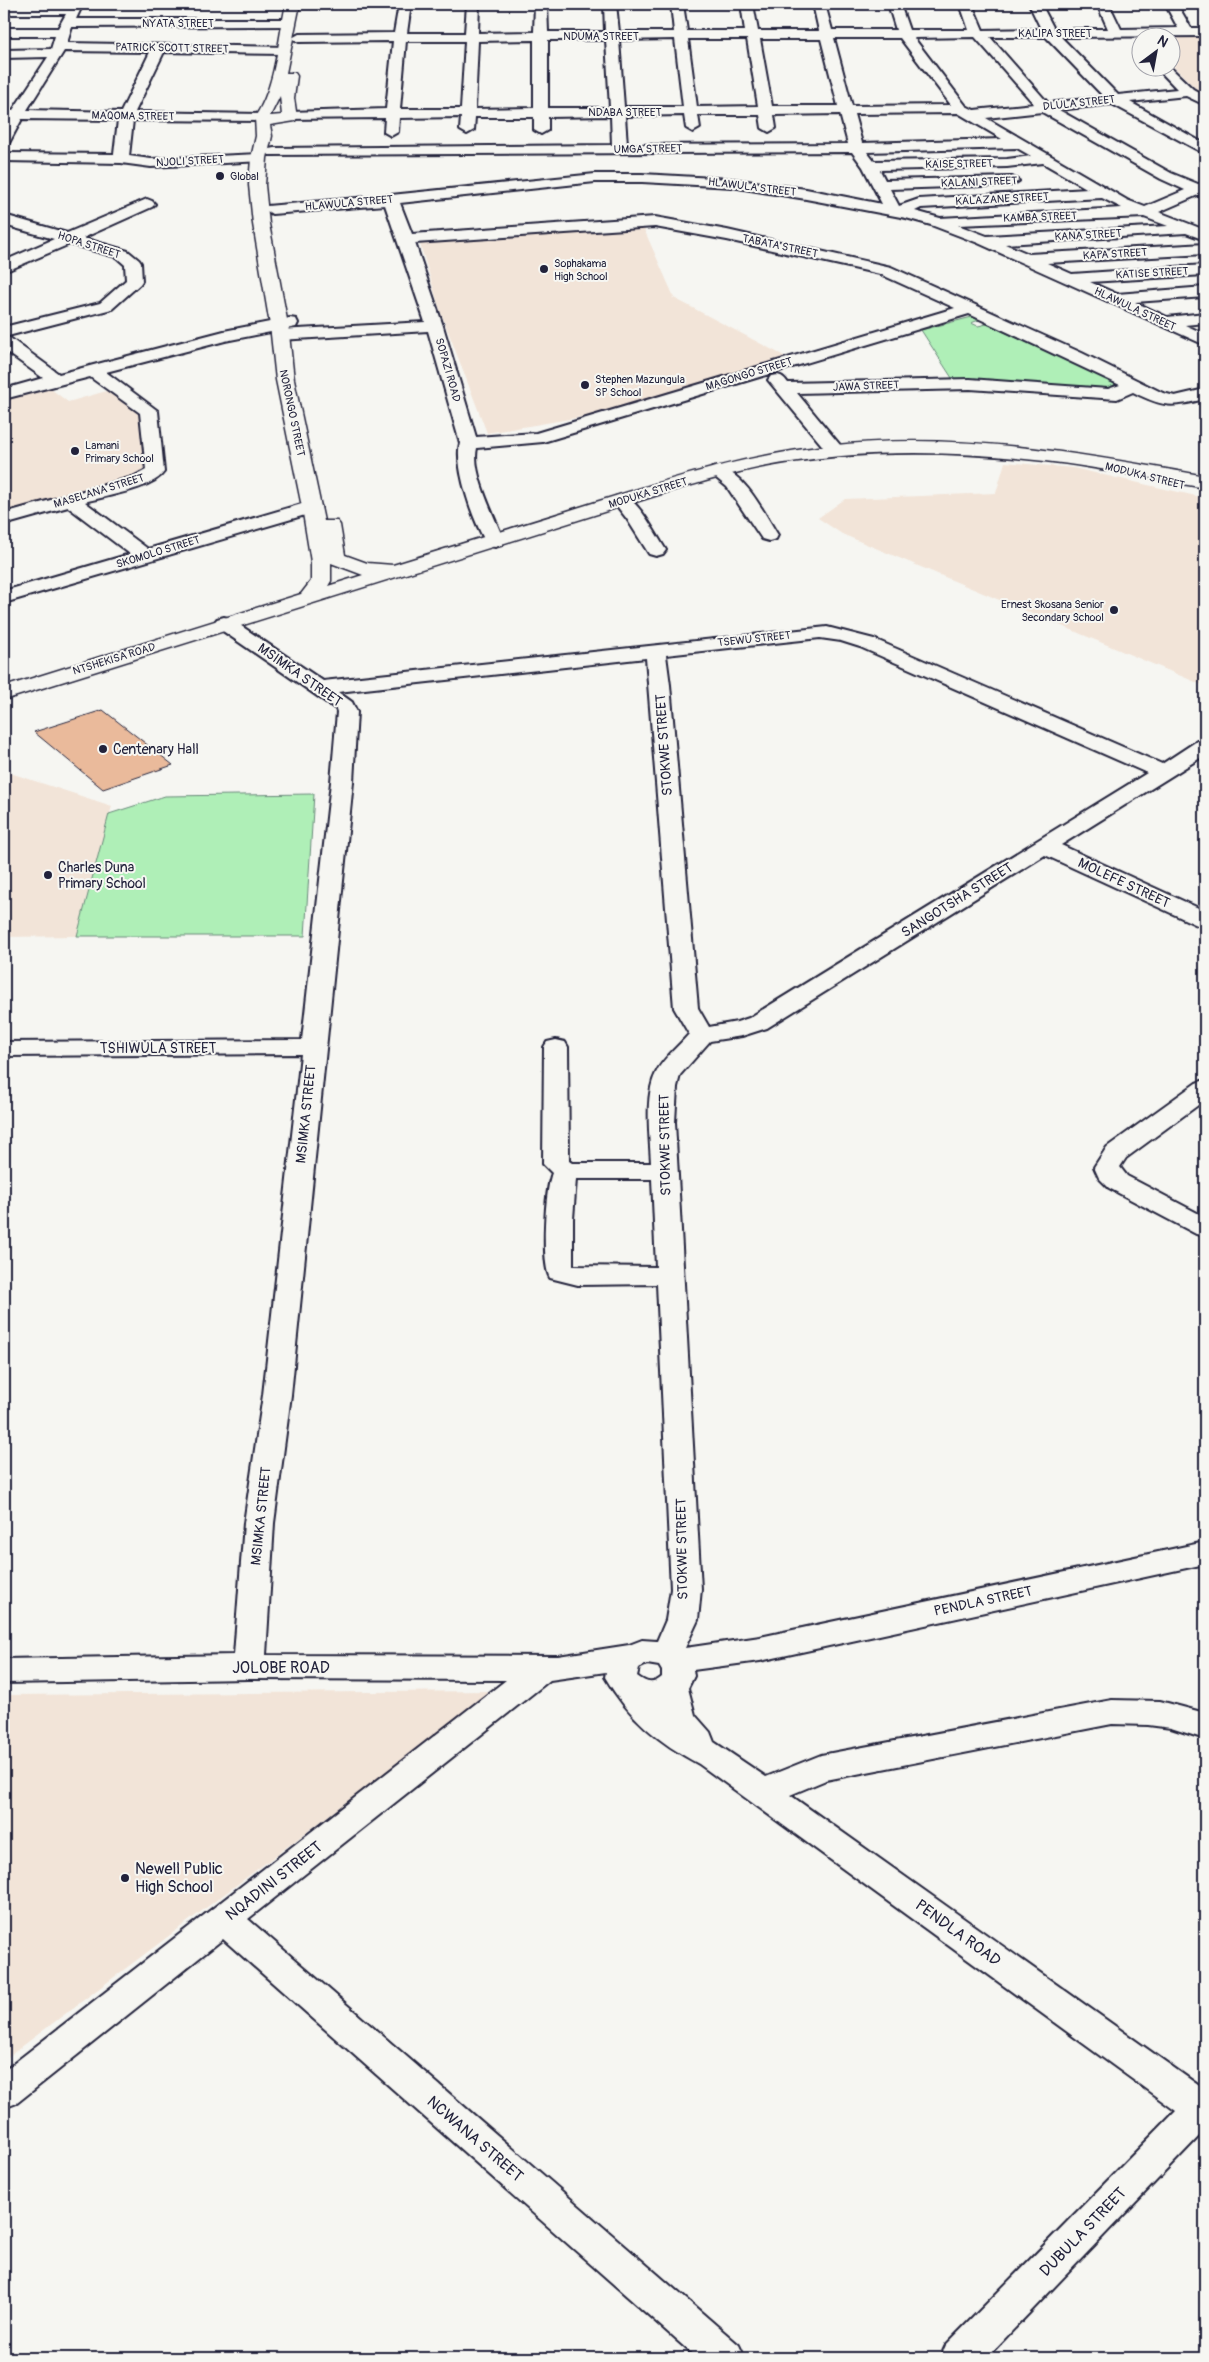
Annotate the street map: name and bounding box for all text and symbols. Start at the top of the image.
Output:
street label: NYATA STREET [142,17,214,30]
street label: KALIPA STREET [1018,27,1092,40]
north arrow [1132,28,1182,78]
street label: NDUMA STREET [563,30,639,43]
text: N [1154,32,1171,51]
street label: PATRICK SCOTT STREET [115,41,229,55]
street label: DLULA STREET [1042,93,1116,113]
street label: NDABA STREET [588,106,662,119]
street label: MAQOMA STREET [92,109,174,123]
street label: UMGA STREET [614,142,682,156]
street label: NJOLI STREET [156,153,224,169]
street label: KAISE STREET [925,157,993,171]
marker: Global [214,170,226,182]
place label: Global [230,170,259,183]
street label: KALANI STREET [941,174,1017,190]
street label: HLAWULA STREET [707,175,797,199]
street label: KALAZANE STREET [955,190,1049,208]
street label: HLAWULA STREET [304,193,394,213]
street label: KAMBA STREET [1003,209,1077,225]
street label: KANA STREET [1054,227,1122,243]
street label: HOPA STREET [56,229,122,261]
street label: TABATA STREET [741,232,819,260]
street label: KAPA STREET [1082,246,1148,262]
place label: Sophakama High School [554,257,608,283]
marker: Sophakama High School [538,263,550,275]
street label: KATISE STREET [1115,265,1189,281]
street label: HLAWULA STREET [1092,284,1178,334]
street label: SOPAZI ROAD [433,337,463,404]
street label: MAGONGO STREET [704,355,794,393]
street label: NORONGO STREET [276,368,308,458]
place label: Stephen Mazungula SP School [595,373,685,399]
street label: JAWA STREET [833,378,899,394]
marker: Stephen Mazungula SP School [579,379,591,391]
place label: Lamani Primary School [85,439,154,465]
marker: Lamani Primary School [69,445,81,457]
street label: MODUKA STREET [1104,460,1186,492]
street label: MASELANA STREET [52,471,146,511]
street label: MODUKA STREET [607,475,689,511]
street label: SKOMOLO STREET [115,533,201,571]
place label: Ernest Skosana Senior Secondary School [1001,598,1104,624]
marker: Ernest Skosana Senior Secondary School [1108,604,1120,616]
street label: TSEWU STREET [717,629,791,649]
street label: NTSHEKISA ROAD [71,640,157,678]
street label: MSIMKA STREET [254,640,346,711]
street label: STOKWE STREET [652,693,676,796]
place label: Centenary Hall [113,741,199,758]
marker: Centenary Hall [97,743,109,755]
street label: MOLEFE STREET [1075,854,1173,912]
place label: Charles Duna Primary School [58,859,146,892]
street label: SANGOTSHA STREET [898,859,1016,941]
marker: Charles Duna Primary School [42,869,54,881]
street label: TSHIWULA STREET [100,1040,216,1057]
street label: MSIMKA STREET [292,1064,320,1164]
street label: STOKWE STREET [656,1094,674,1196]
street label: MSIMKA STREET [247,1466,275,1566]
street label: STOKWE STREET [673,1498,691,1600]
street label: PENDLA STREET [932,1582,1034,1620]
street label: JOLOBE ROAD [232,1658,330,1678]
street label: NQADINI STREET [222,1837,326,1925]
place label: Newell Public High School [135,1859,223,1897]
marker: Newell Public High School [119,1872,131,1884]
street label: PENDLA ROAD [911,1895,1005,1971]
street label: NCWANA STREET [423,2092,527,2186]
street label: DUBULA STREET [1035,2183,1131,2281]

